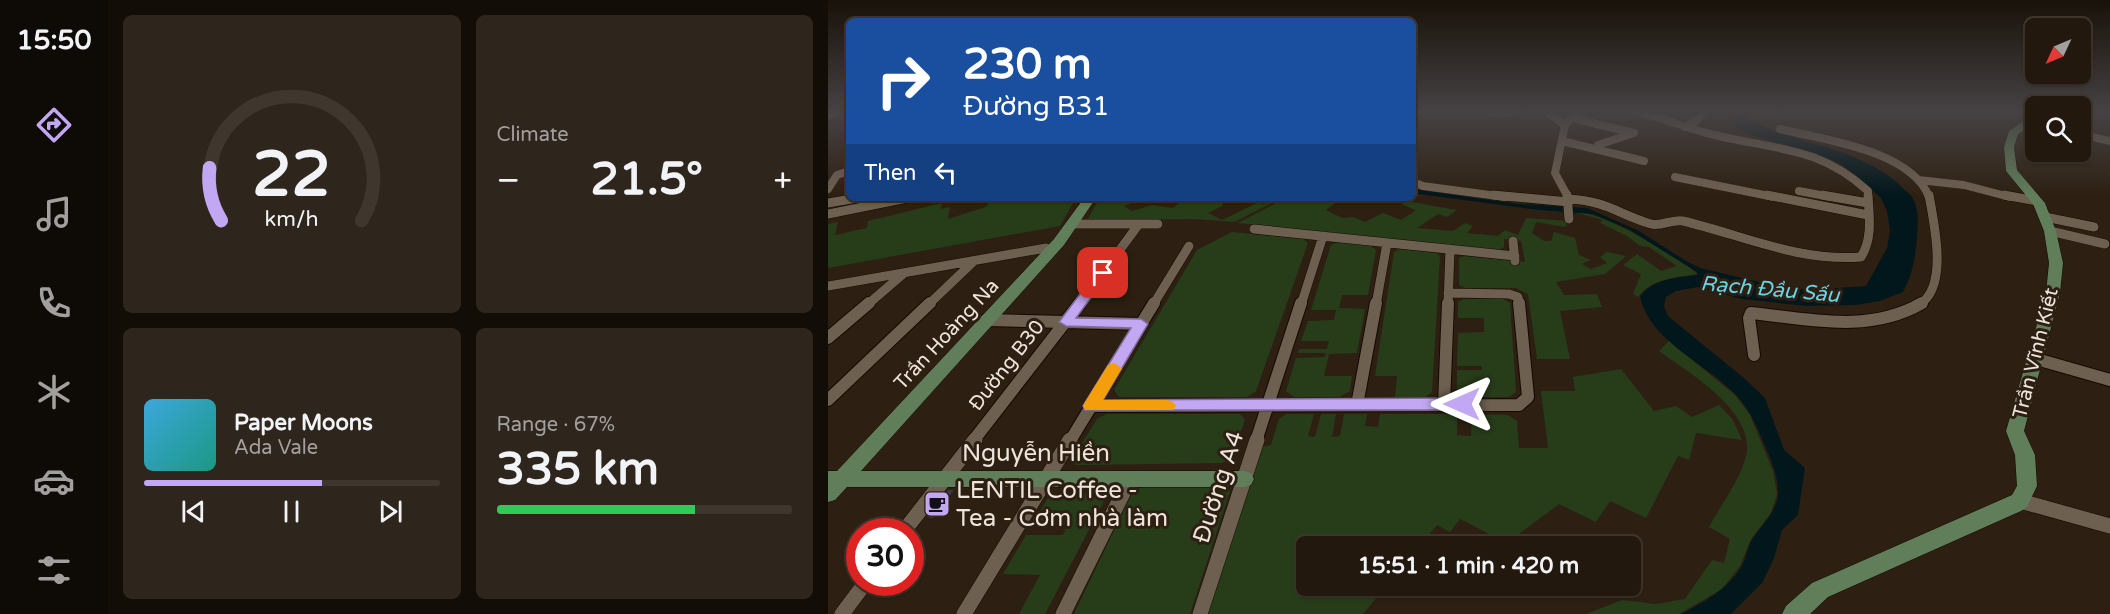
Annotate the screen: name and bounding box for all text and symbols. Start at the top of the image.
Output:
north arrow [2025,18,2091,84]
map controls [2025,18,2091,162]
text: 15:50 [17,24,91,57]
text: 230 m [963,39,1092,90]
icon: right [864,42,942,120]
text: Đường B31 [963,90,1109,123]
button: search [2025,96,2091,162]
icon: directions [33,104,75,146]
text: Climate [497,123,569,147]
text: 22 [253,138,331,213]
text: 21.5° [590,153,703,207]
icon: left [929,156,962,189]
text: Then [864,160,917,186]
text: − [497,161,520,200]
text: + [773,161,792,200]
icon: music [33,193,75,235]
text: km/h [265,206,319,232]
pin [1077,247,1128,298]
icon: arrive [1086,256,1119,289]
water label: Rạch Đầu Sấu [1699,271,1842,308]
street label: Trần Hoàng Na [889,274,1004,395]
icon: phone [33,282,75,324]
street label: Trần Vĩnh Kiết [2008,285,2064,421]
street label: Đường B30 [964,315,1050,416]
icon: climate [33,371,75,413]
position arrow [1430,372,1494,436]
text: Paper Moons [234,410,373,436]
text: Range · 67% [497,413,615,437]
street label: Đường A4 [1187,427,1250,547]
text: Ada Vale [234,436,318,460]
street label: Nguyễn Hiền [962,439,1110,468]
text: 335 km [497,443,659,497]
icon: car [33,460,75,502]
place label: LENTIL Coffee - Tea - Cơm nhà làm [956,476,1168,533]
cafe icon: LENTIL Coffee - Tea - Cơm nhà làm [922,489,952,519]
icon: previous [177,495,210,528]
icon: pause [275,495,308,528]
icon: next [374,495,407,528]
speed limit sign: 30 [846,518,924,596]
icon: filters [33,549,75,591]
text: 15:51 · 1 min · 420 m [1358,553,1579,579]

